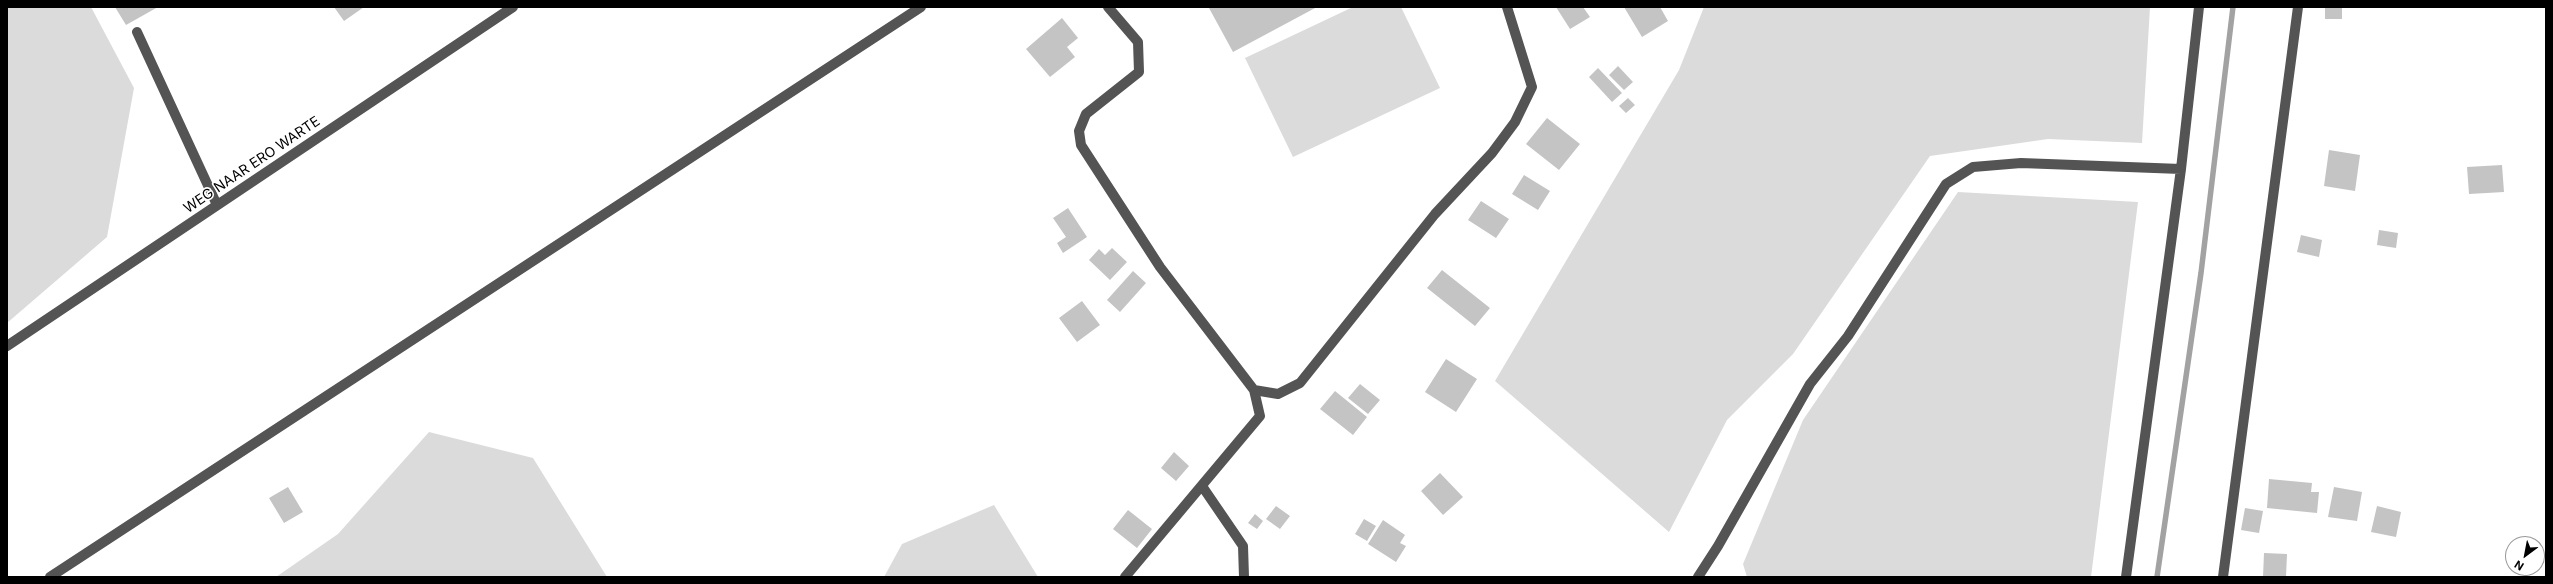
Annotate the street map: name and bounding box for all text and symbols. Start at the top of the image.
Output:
street label: WEG NAAR ERO WARTE [181,113,323,217]
north arrow [2505,536,2545,576]
text: N [2512,557,2526,573]

